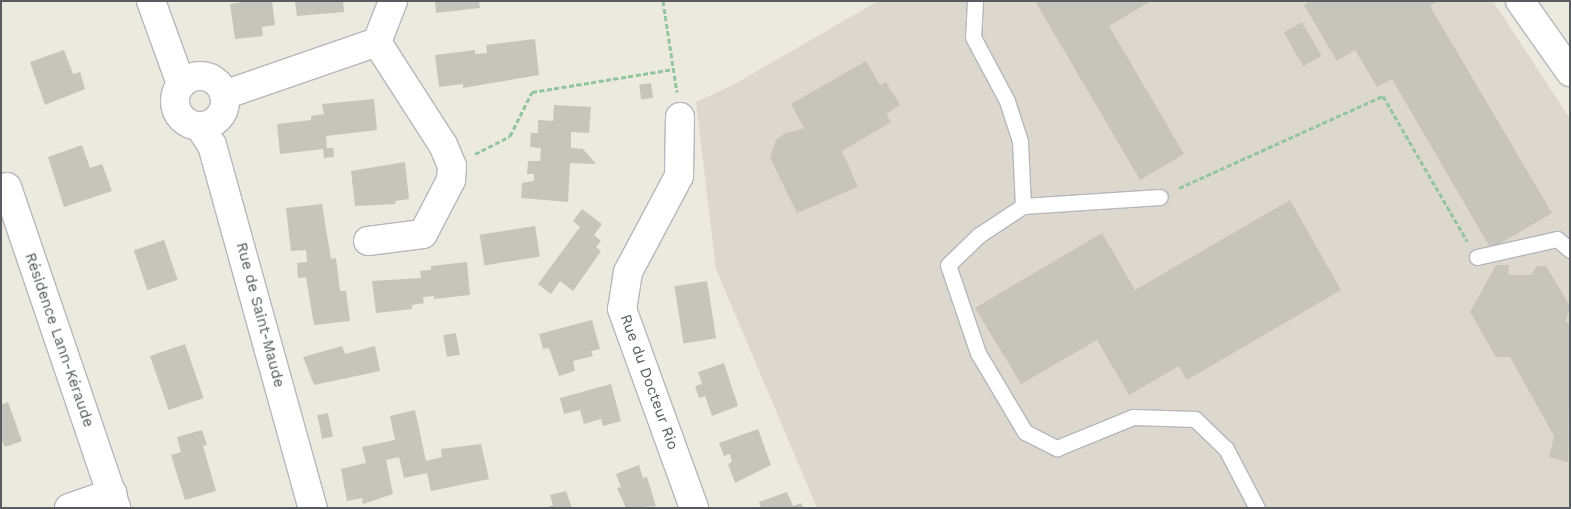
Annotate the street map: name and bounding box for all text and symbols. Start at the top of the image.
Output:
street label: Rue de Saint-Maude [232,241,288,389]
street label: Résidence Lann-Kéraude [21,251,97,429]
street label: Rue du Docteur Rio [616,312,682,452]

